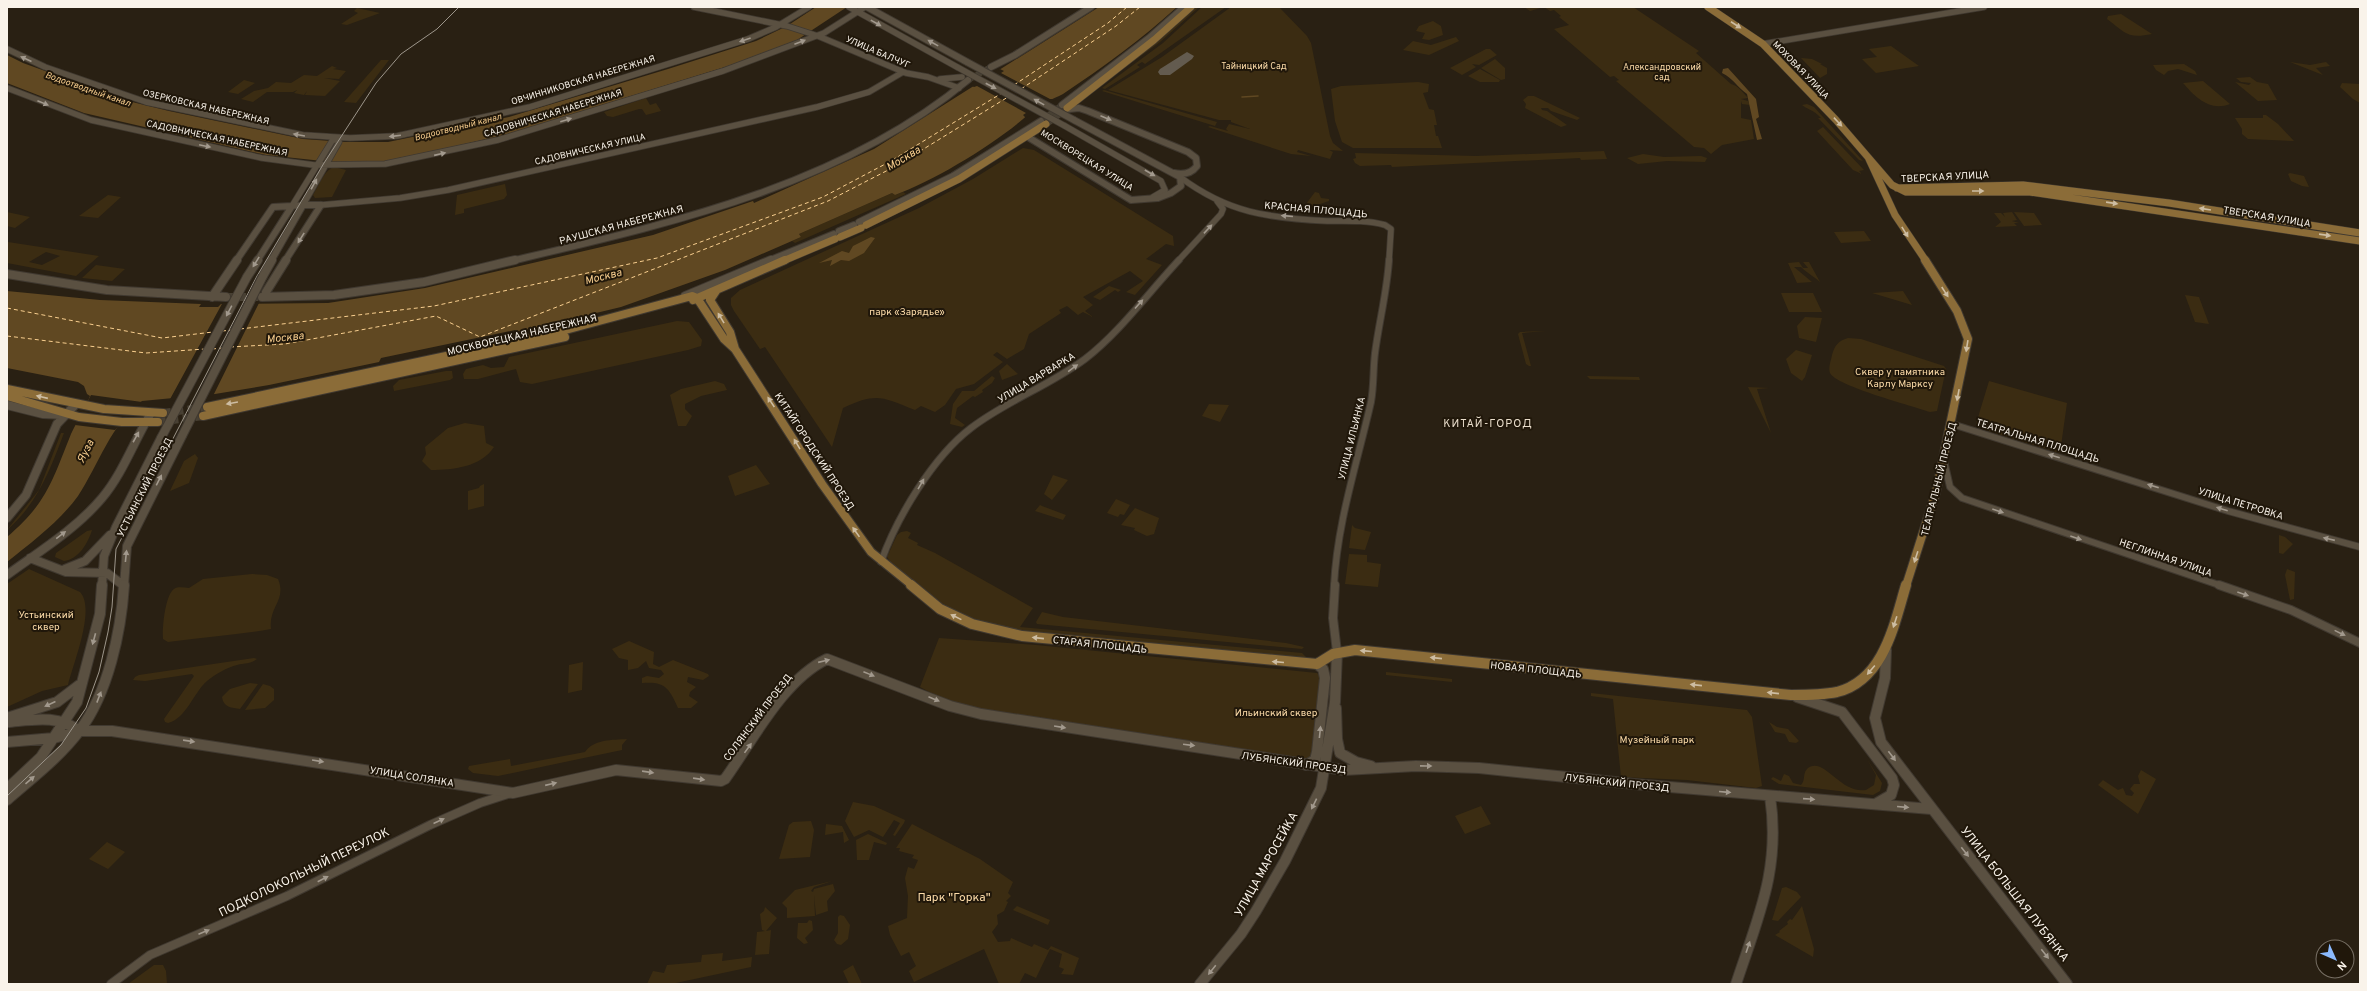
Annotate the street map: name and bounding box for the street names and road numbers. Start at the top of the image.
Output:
street label: УЛИЦА БАЛЧУГ [844,34,912,71]
street label: МОХОВАЯ УЛИЦА [1770,39,1831,102]
street label: ОВЧИННИКОВСКАЯ НАБЕРЕЖНАЯ [510,53,656,108]
street label: САДОВНИЧЕСКАЯ НАБЕРЕЖНАЯ [483,87,624,140]
street label: ОЗЕРКОВСКАЯ НАБЕРЕЖНАЯ [142,88,270,127]
street label: САДОВНИЧЕСКАЯ НАБЕРЕЖНАЯ [145,118,288,159]
street label: МОСКВОРЕЦКАЯ УЛИЦА [1038,127,1135,193]
street label: САДОВНИЧЕСКАЯ УЛИЦА [534,131,647,168]
street label: ТВЕРСКАЯ УЛИЦА [1901,169,1990,186]
street label: КРАСНАЯ ПЛОЩАДЬ [1264,200,1368,221]
street label: РАУШСКАЯ НАБЕРЕЖНАЯ [558,203,685,248]
street label: ТВЕРСКАЯ УЛИЦА [2222,204,2312,231]
street label: МОСКВОРЕЦКАЯ НАБЕРЕЖНАЯ [446,312,598,359]
street label: УЛИЦА ВАРВАРКА [996,350,1078,407]
street label: КИТАЙГОРОДСКИЙ ПРОЕЗД [771,391,857,513]
street label: УЛИЦА ИЛЬИНКА [1336,395,1369,481]
street label: ТЕАТРАЛЬНАЯ ПЛОЩАДЬ [1974,416,2101,466]
street label: ТЕАТРАЛЬНЫЙ ПРОЕЗД [1919,421,1960,538]
street label: УСТЬИНСКИЙ ПРОЕЗД [115,436,176,540]
street label: УЛИЦА ПЕТРОВКА [2196,485,2285,524]
street label: НЕГЛИННАЯ УЛИЦА [2117,536,2214,581]
street label: СТАРАЯ ПЛОЩАДЬ [1052,634,1148,657]
street label: НОВАЯ ПЛОЩАДЬ [1490,659,1582,682]
street label: СОЛЯНСКИЙ ПРОЕЗД [721,671,796,764]
street label: ЛУБЯНСКИЙ ПРОЕЗД [1241,750,1347,777]
street label: УЛИЦА СОЛЯНКА [369,764,455,791]
street label: ЛУБЯНСКИЙ ПРОЕЗД [1564,772,1670,796]
street label: УЛИЦА МАРОСЕЙКА [1231,809,1302,920]
street label: ПОДКОЛОКОЛЬНЫЙ ПЕРЕУЛОК [217,824,392,921]
street label: УЛИЦА БОЛЬШАЯ ЛУБЯНКА [1956,824,2072,966]

